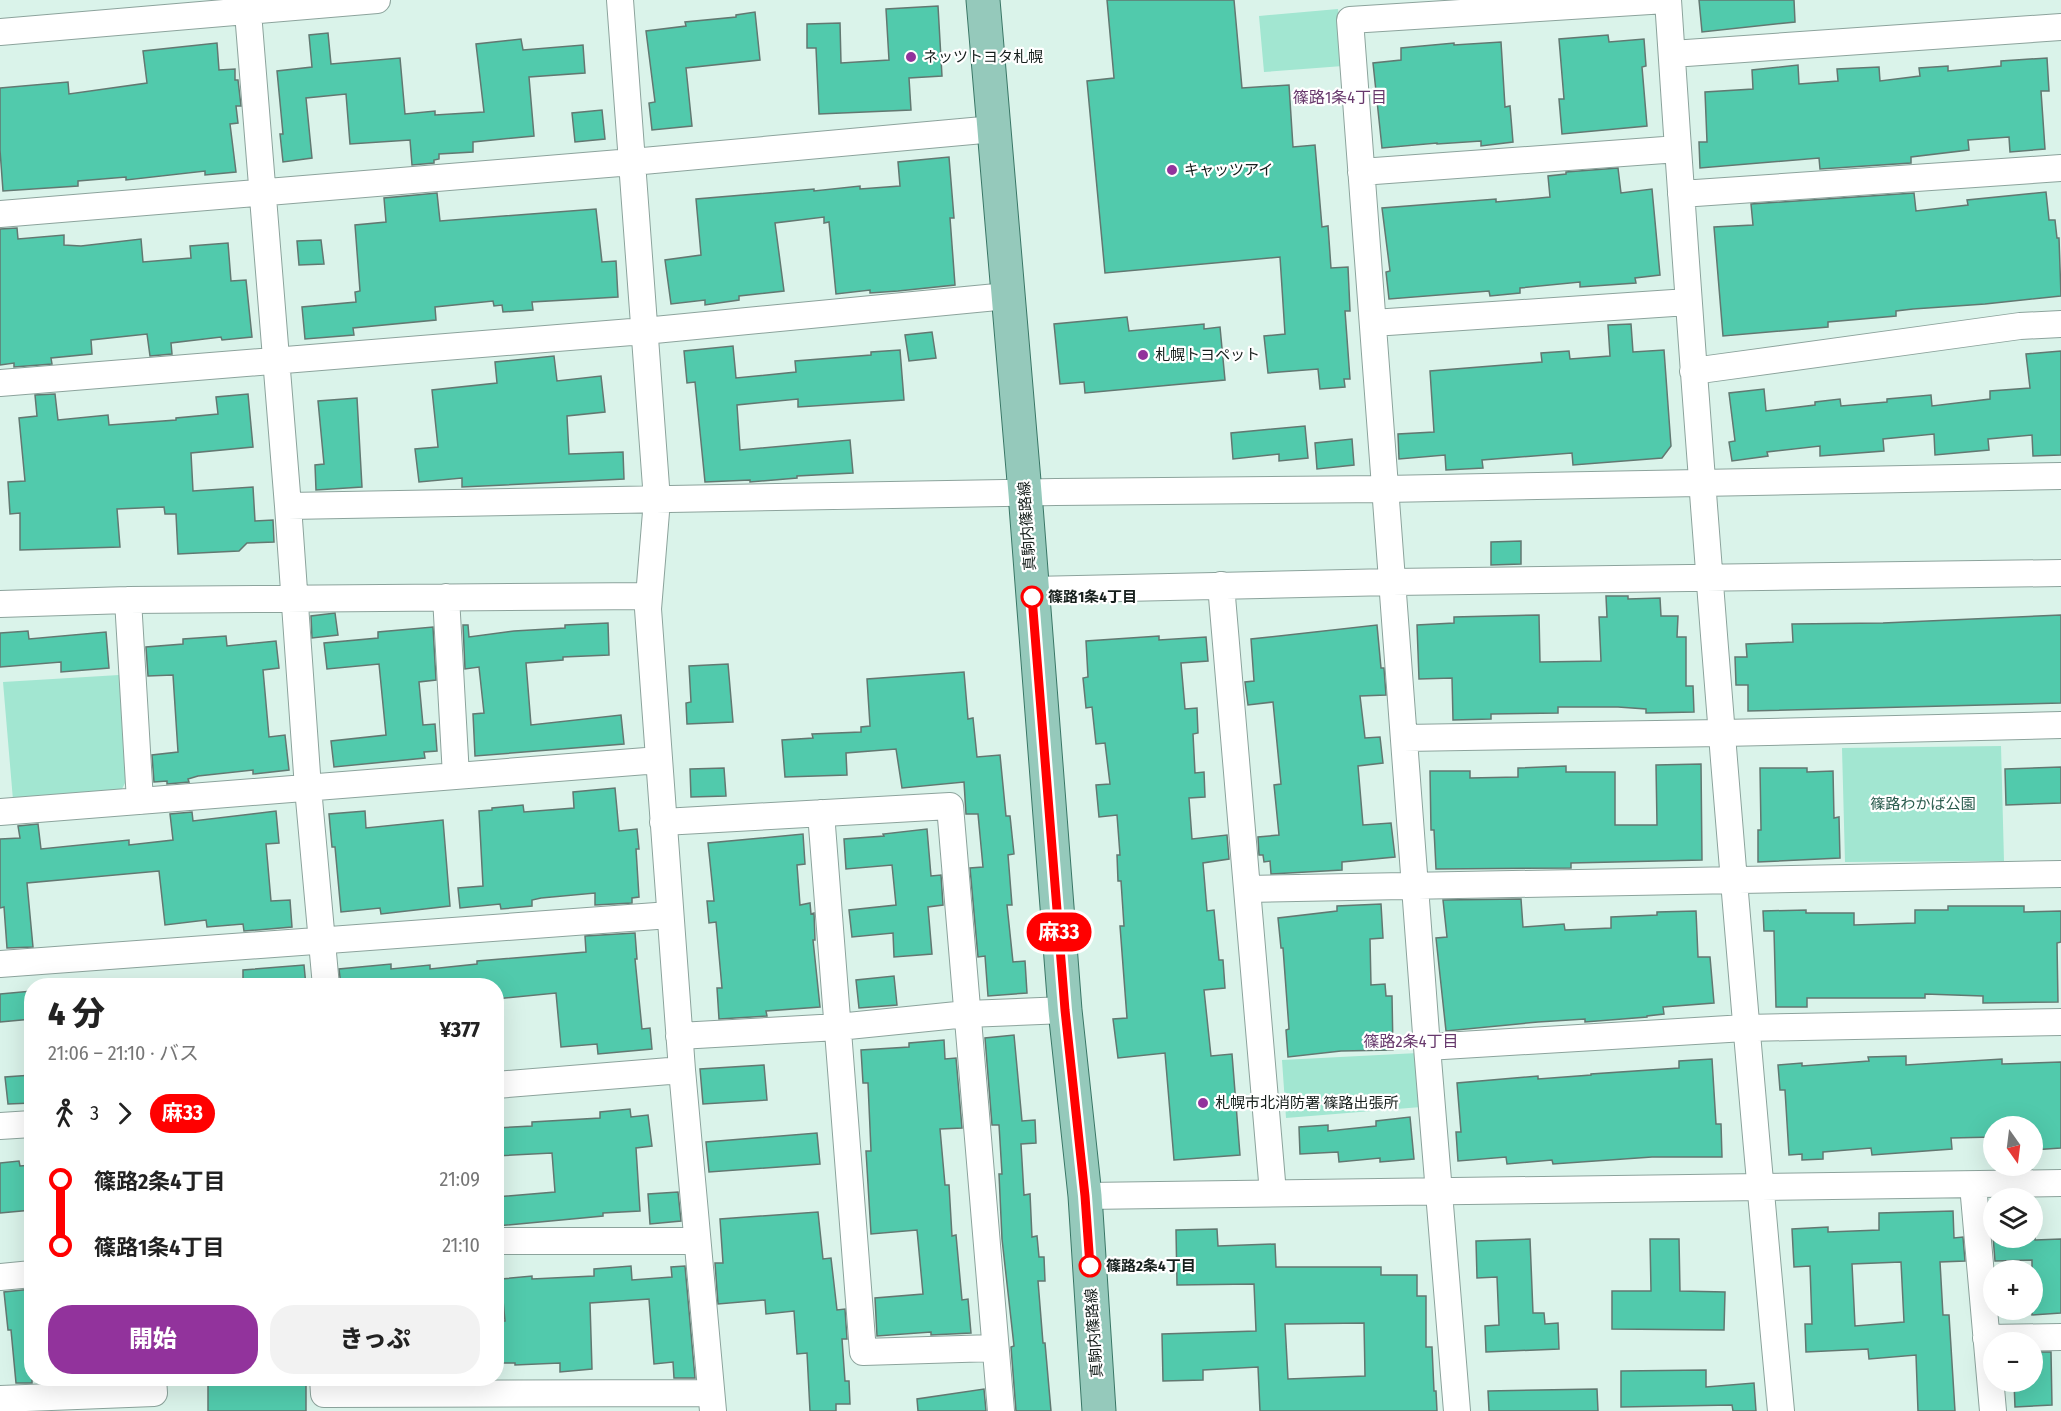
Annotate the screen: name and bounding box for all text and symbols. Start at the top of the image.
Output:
place label: ネッツトヨタ札幌 [923,48,1043,66]
marker: ネッツトヨタ札幌 [904,50,918,64]
district label: 篠路1条4丁目 [1293,88,1387,107]
place label: キャッツアイ [1184,161,1273,179]
marker: キャッツアイ [1165,163,1179,177]
place label: 札幌トヨペット [1155,346,1260,364]
marker: 札幌トヨペット [1136,348,1150,362]
street label: 真駒内篠路線 [1015,480,1039,572]
marker: 篠路1条4丁目 [1021,586,1043,608]
place label: 篠路1条4丁目 [1048,588,1137,606]
park label: 篠路わかば公園 [1870,795,1976,813]
line badge: 麻33 [1024,912,1094,952]
text: 麻33 [1039,919,1079,945]
text: 4 分 [48,994,105,1034]
text: ¥377 [440,1016,480,1043]
district label: 篠路2条4丁目 [1364,1032,1458,1051]
text: 21:06 – 21:10 · バス [48,1041,199,1065]
place label: 札幌市北消防署 篠路出張所 [1215,1094,1399,1112]
marker: 札幌市北消防署 篠路出張所 [1196,1096,1210,1110]
icon: walk [48,1097,81,1130]
icon: forward [108,1097,141,1130]
text: 麻33 [162,1100,203,1126]
text: 3 [90,1101,99,1125]
north arrow [1983,1116,2043,1176]
map controls [1983,1116,2043,1392]
text: 21:09 [440,1167,480,1191]
text: 篠路2条4丁目 [94,1168,226,1195]
button: layers [1983,1188,2043,1248]
text: 21:10 [442,1233,480,1257]
text: 篠路1条4丁目 [94,1234,225,1261]
marker: 篠路2条4丁目 [1079,1255,1101,1277]
place label: 篠路2条4丁目 [1106,1257,1196,1275]
button: + [1983,1260,2043,1320]
street label: 真駒内篠路線 [1082,1287,1106,1379]
button: 開始 [48,1305,258,1374]
button: きっぷ [270,1305,480,1374]
button: − [1983,1332,2043,1392]

